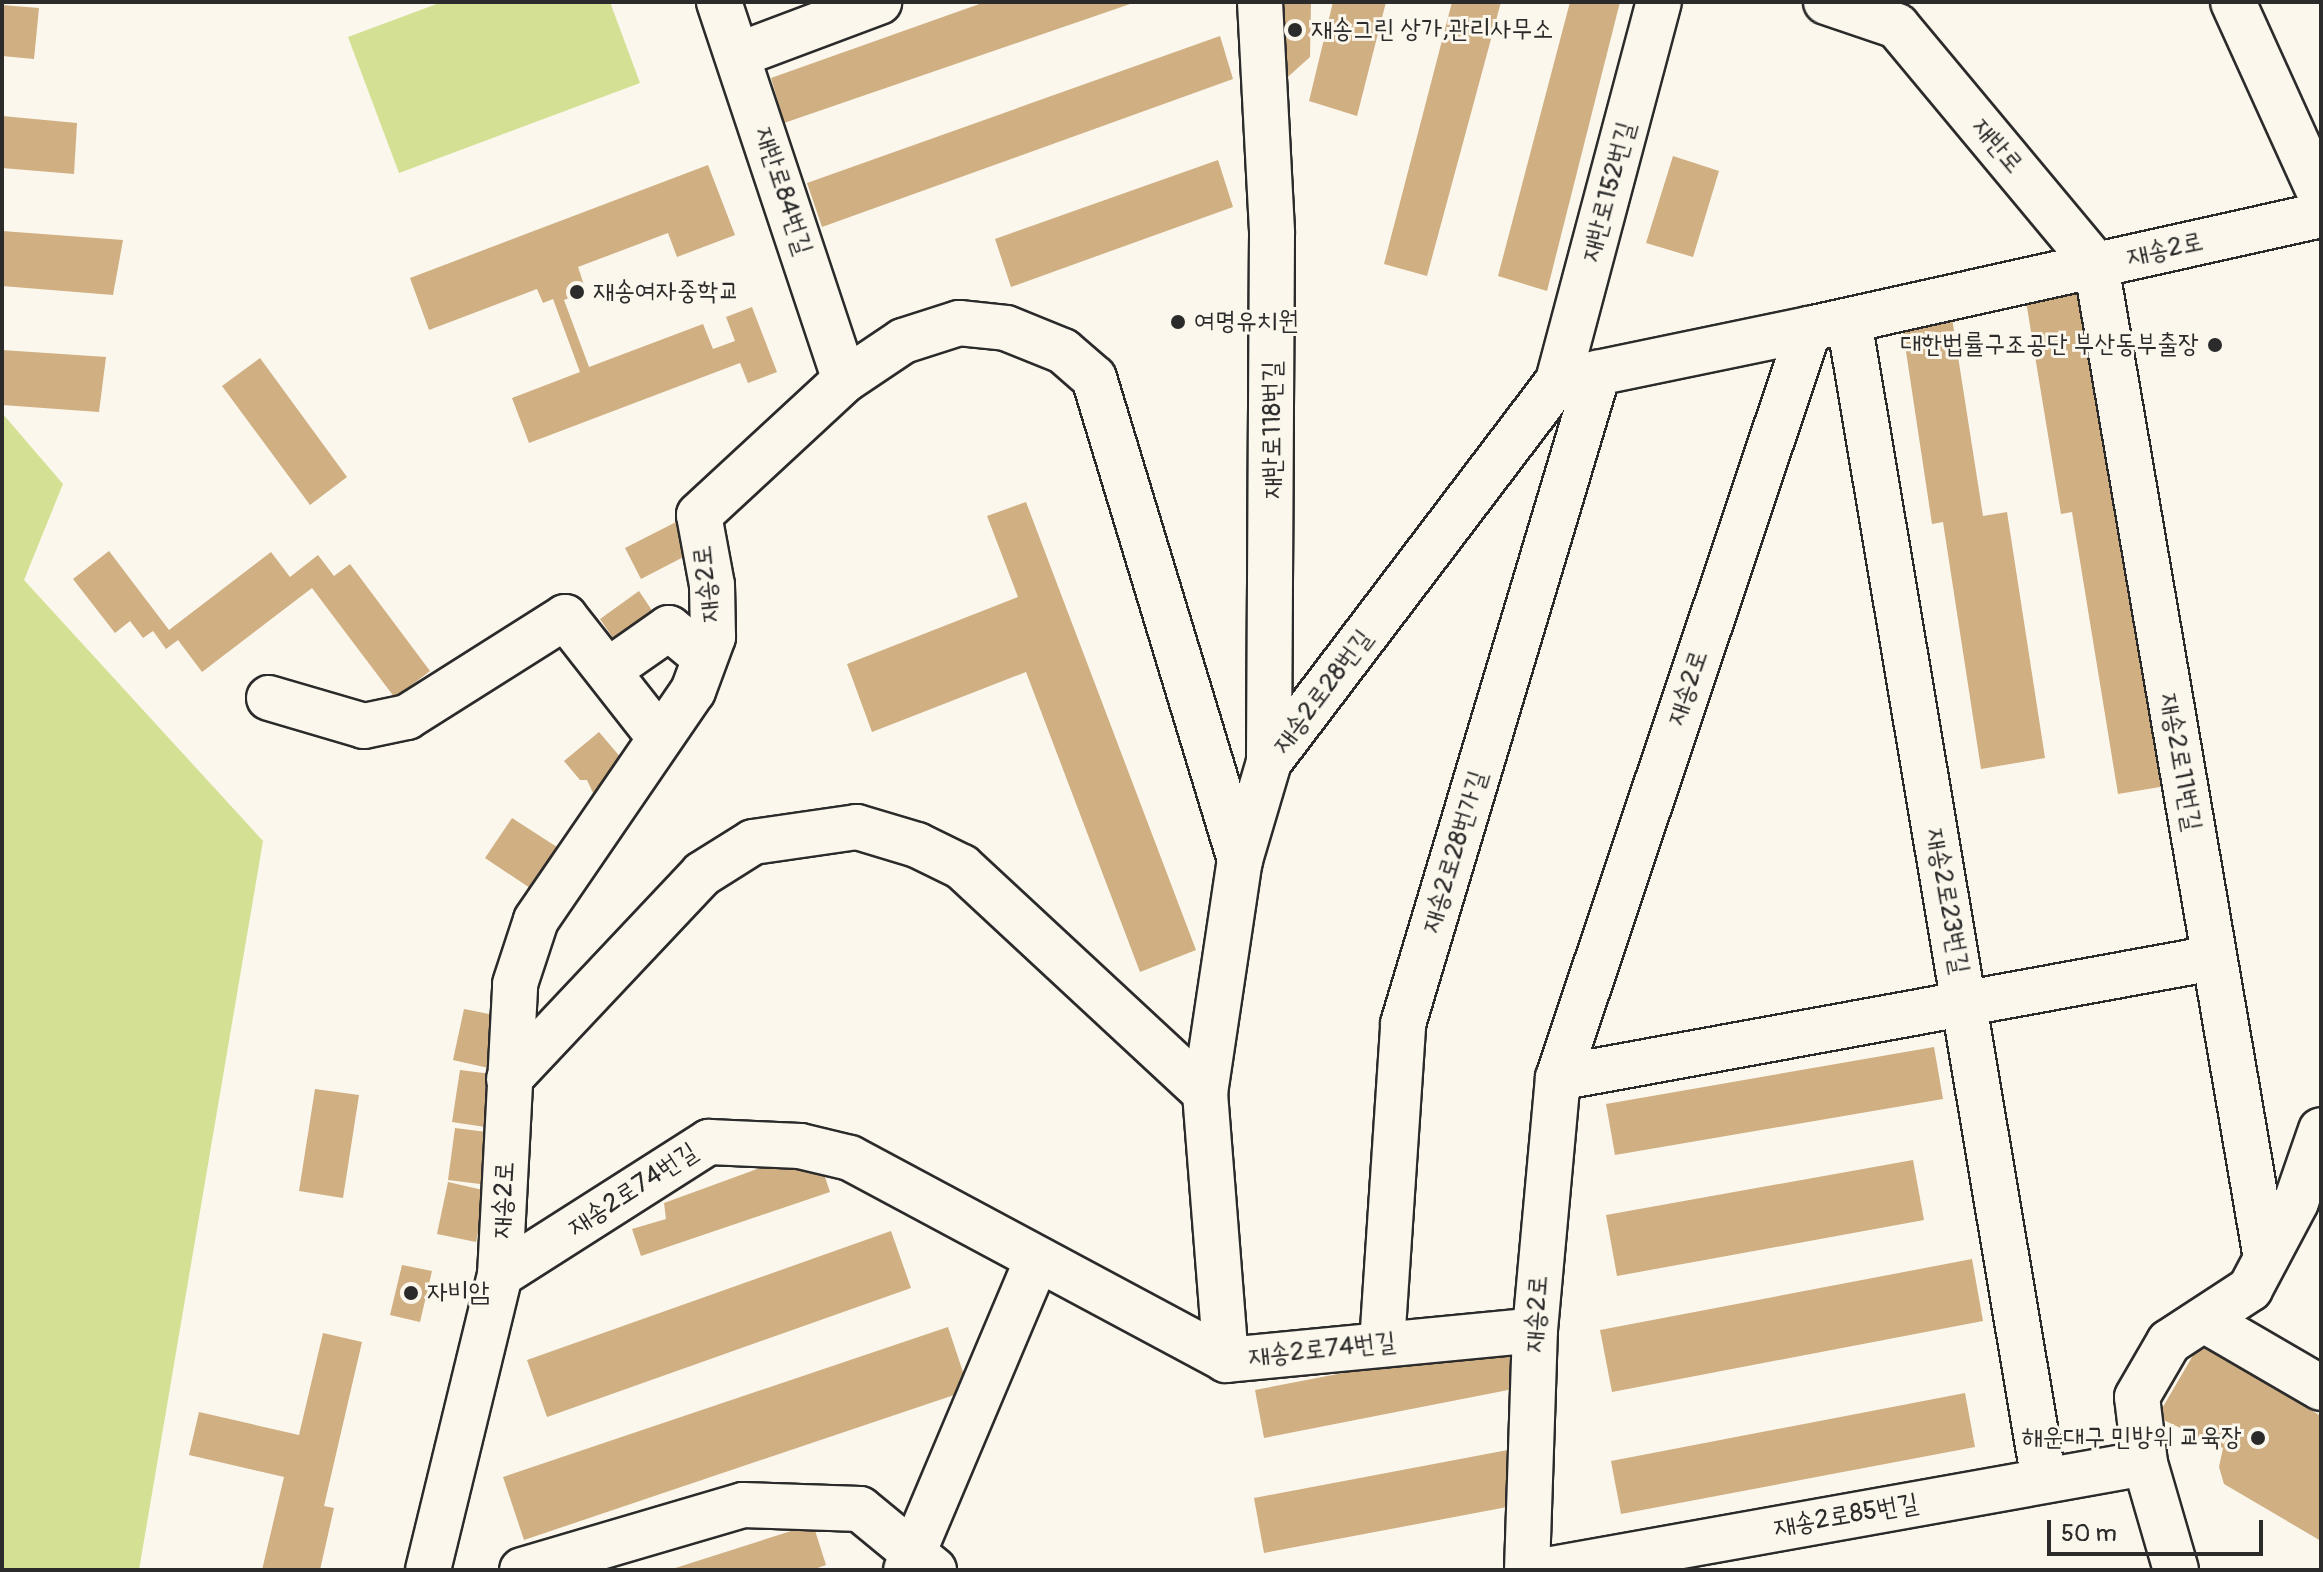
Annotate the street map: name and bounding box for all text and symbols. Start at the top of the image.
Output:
place label: 재송그린 상가,관리사무소 [1311,14,1553,46]
marker: 재송그린 상가,관리사무소 [1286,21,1304,39]
street label: 재반로 [1965,112,2029,180]
street label: 재반로152번길 [1575,119,1643,265]
street label: 재반로84번길 [748,123,818,259]
street label: 재송2로 [2124,227,2206,273]
place label: 재송여자중학교 [593,276,739,308]
marker: 재송여자중학교 [568,283,586,301]
place label: 여명유치원 [1194,306,1299,338]
marker: 여명유치원 [1169,313,1187,331]
place label: 대한법률구조공단 부산동부출장 [1900,329,2199,361]
marker: 대한법률구조공단 부산동부출장 [2206,336,2224,354]
street label: 재반로118번길 [1257,361,1289,499]
street label: 재송2로 [687,544,727,624]
street label: 재송2로28번길 [1266,624,1380,760]
street label: 재송2로 [1661,646,1715,730]
street label: 재송2로11번길 [2153,691,2207,833]
street label: 재송2로28번가길 [1416,767,1494,937]
street label: 재송2로23번길 [1919,826,1975,976]
street label: 재송2로74번길 [562,1137,704,1243]
street label: 재송2로 [486,1161,522,1239]
street label: 재송2로 [1519,1274,1555,1354]
place label: 자비암 [427,1277,490,1309]
marker: 자비암 [402,1284,420,1302]
street label: 재송2로74번길 [1247,1327,1397,1373]
place label: 해운대구 민방위 교육장 [2021,1422,2242,1454]
marker: 해운대구 민방위 교육장 [2249,1429,2267,1447]
street label: 재송2로85번길 [1771,1488,1921,1544]
scale bar [2051,1504,2267,1554]
text: 50 m [2061,1519,2117,1548]

